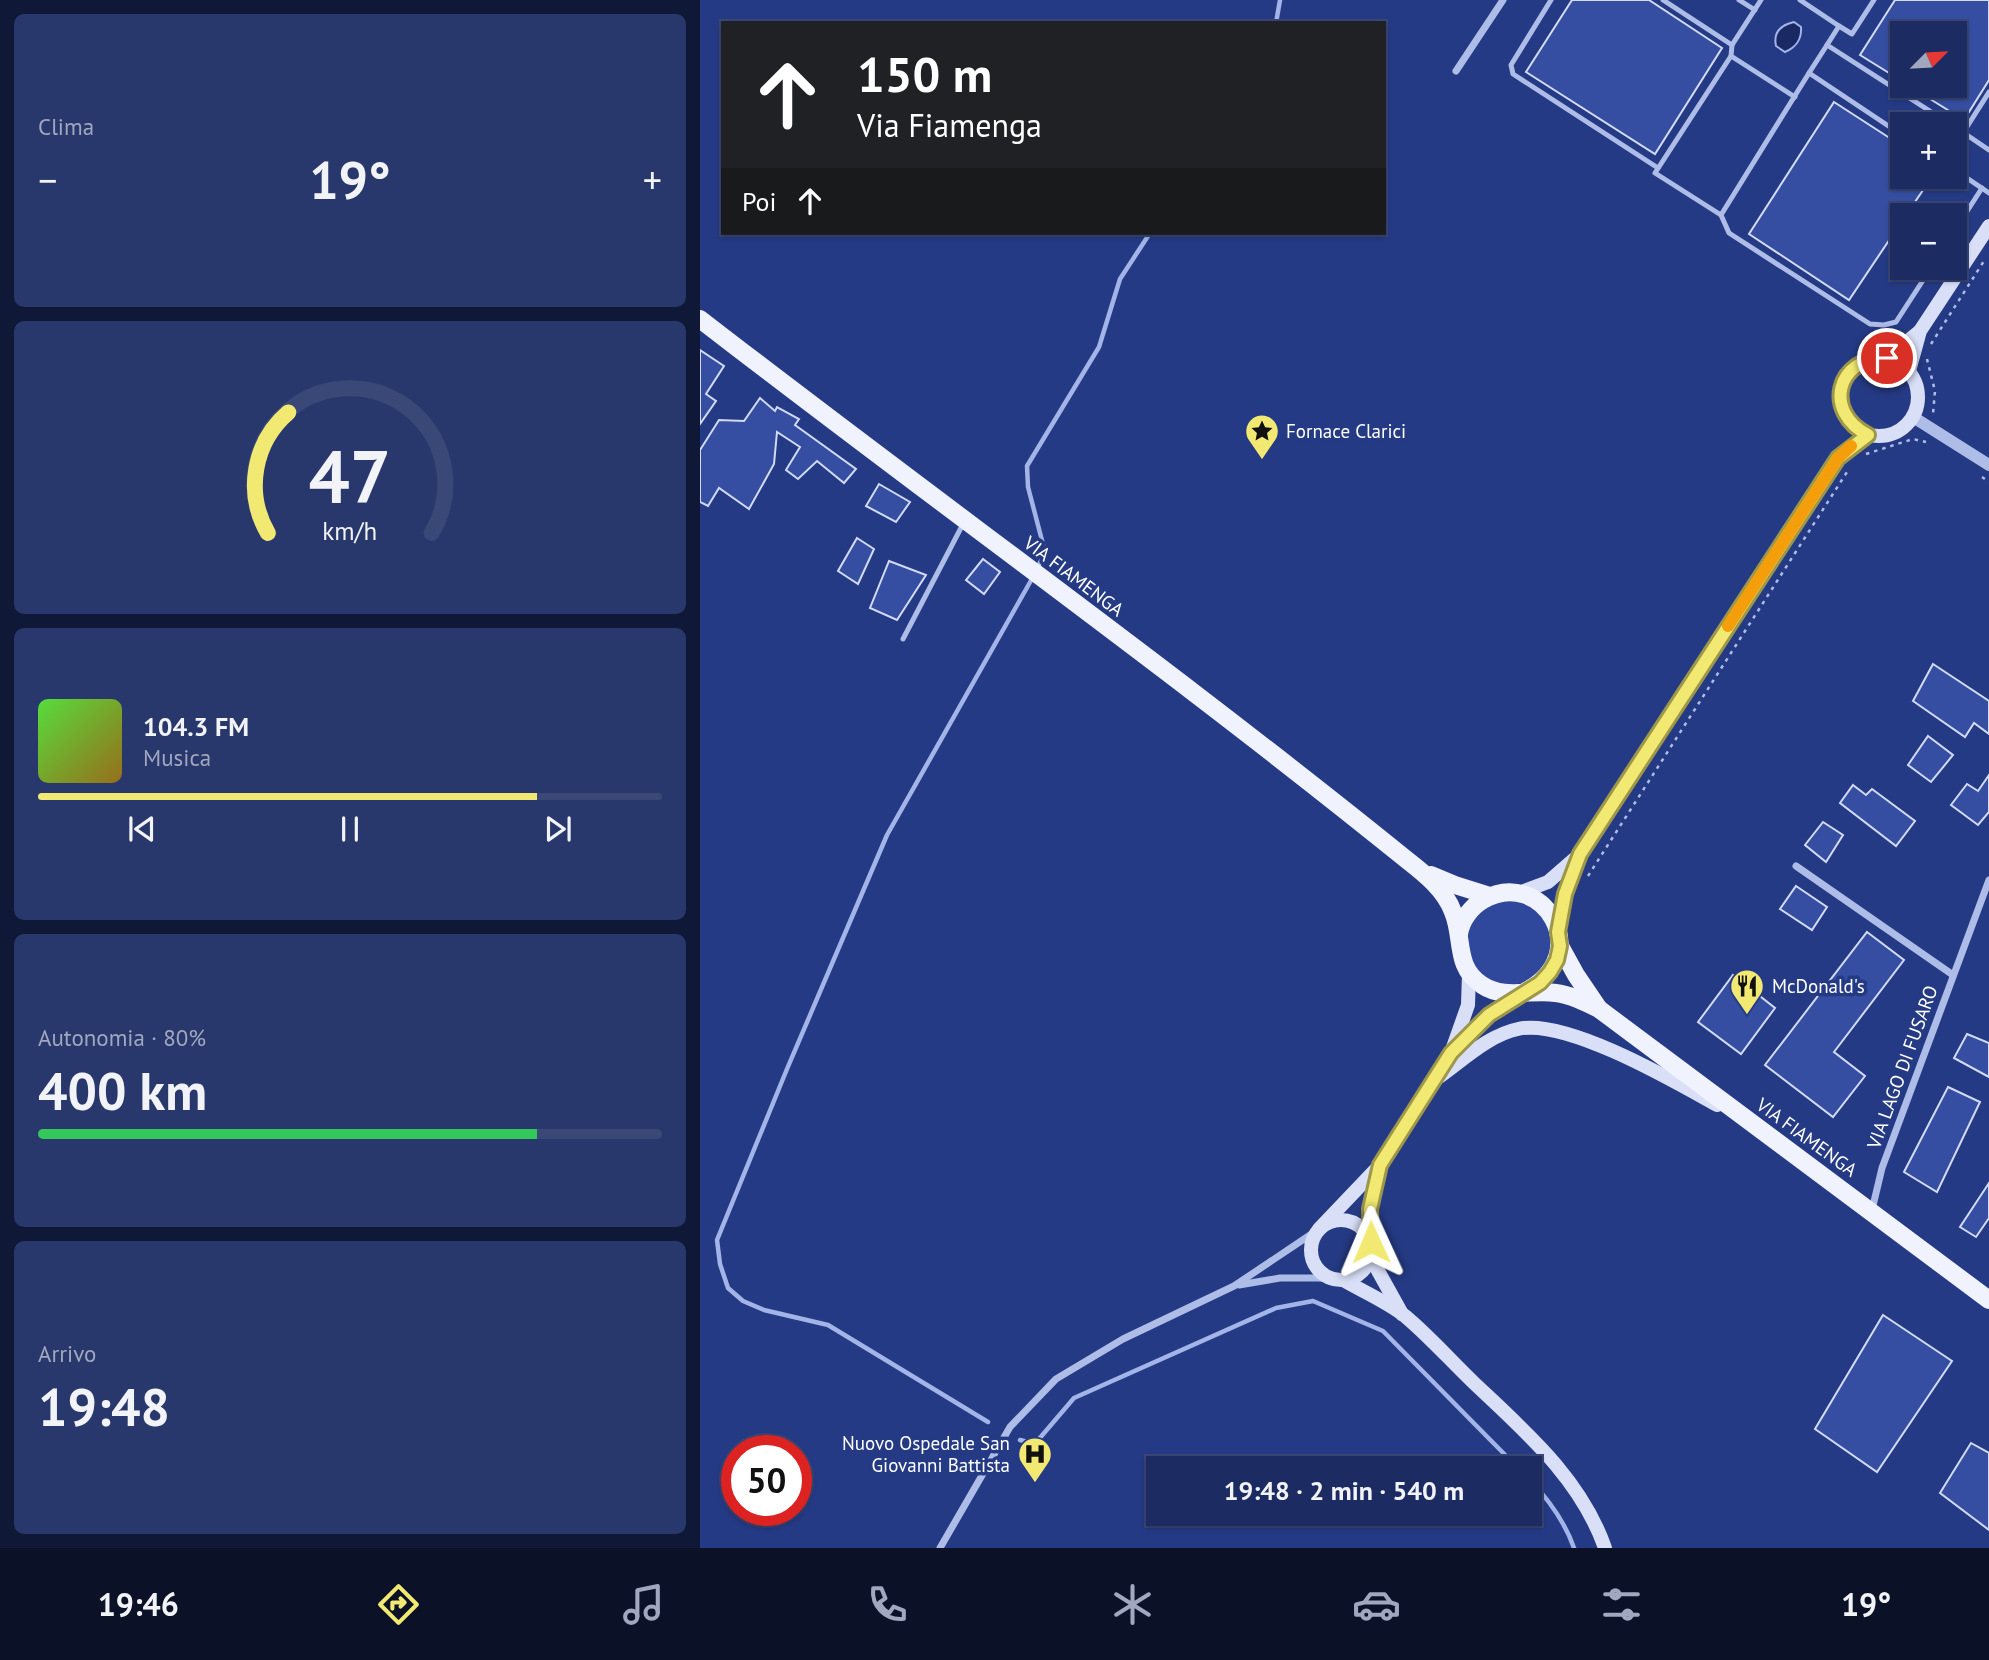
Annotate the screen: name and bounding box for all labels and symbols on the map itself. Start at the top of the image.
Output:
north arrow [1890,21,1967,98]
pin [1857,328,1917,388]
place icon: Fornace Clarici [1243,412,1281,461]
place label: Fornace Clarici [1286,419,1406,443]
street label: VIA FIAMENGA [1018,530,1129,621]
restaurant icon: McDonald's [1728,967,1766,1016]
place label: McDonald's [1772,974,1865,998]
street label: VIA LAGO DI FUSARO [1861,982,1943,1153]
street label: VIA FIAMENGA [1751,1092,1862,1182]
position arrow [1334,1205,1408,1279]
place label: Nuovo Ospedale San Giovanni Battista [842,1431,1010,1477]
speed limit sign: 50 [721,1435,812,1526]
hospital icon: Nuovo Ospedale San Giovanni Battista [1016,1435,1054,1484]

